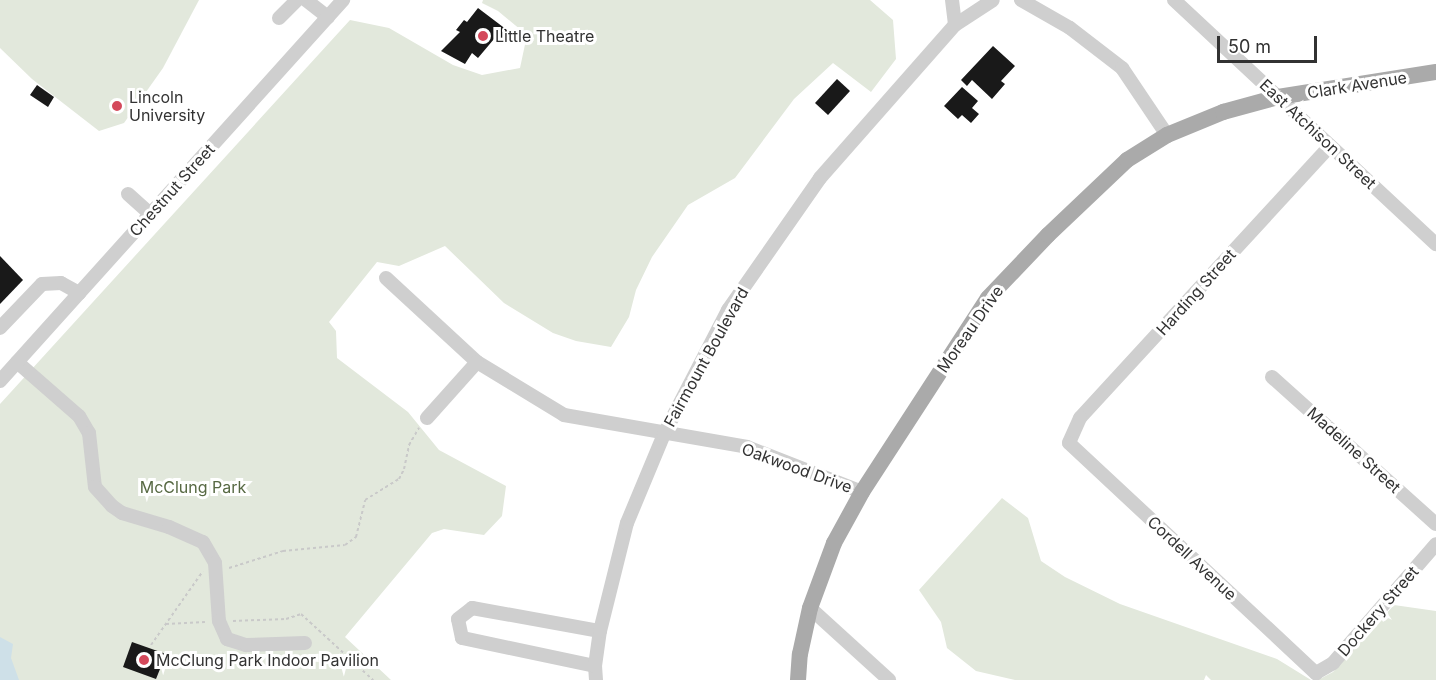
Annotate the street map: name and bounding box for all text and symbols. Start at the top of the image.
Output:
scale bar [1220,24,1320,62]
place label: Little Theatre [495,26,594,46]
marker: Little Theatre [476,29,490,43]
text: 50 m [1228,36,1271,57]
street label: Clark Avenue [1306,68,1408,102]
street label: East Atchison Street [1256,75,1380,193]
place label: Lincoln University [129,87,205,125]
marker: Lincoln University [110,99,124,113]
street label: Chestnut Street [125,140,219,240]
street label: Harding Street [1152,245,1240,339]
street label: Moreau Drive [933,282,1007,376]
street label: Fairmount Boulevard [660,284,752,430]
street label: Madeline Street [1303,403,1405,497]
street label: Oakwood Drive [739,439,855,497]
park label: McClung Park [140,477,246,497]
street label: Cordell Avenue [1144,512,1240,604]
street label: Dockery Street [1334,562,1422,660]
place label: McClung Park Indoor Pavilion [156,650,379,670]
marker: McClung Park Indoor Pavilion [137,653,151,667]

